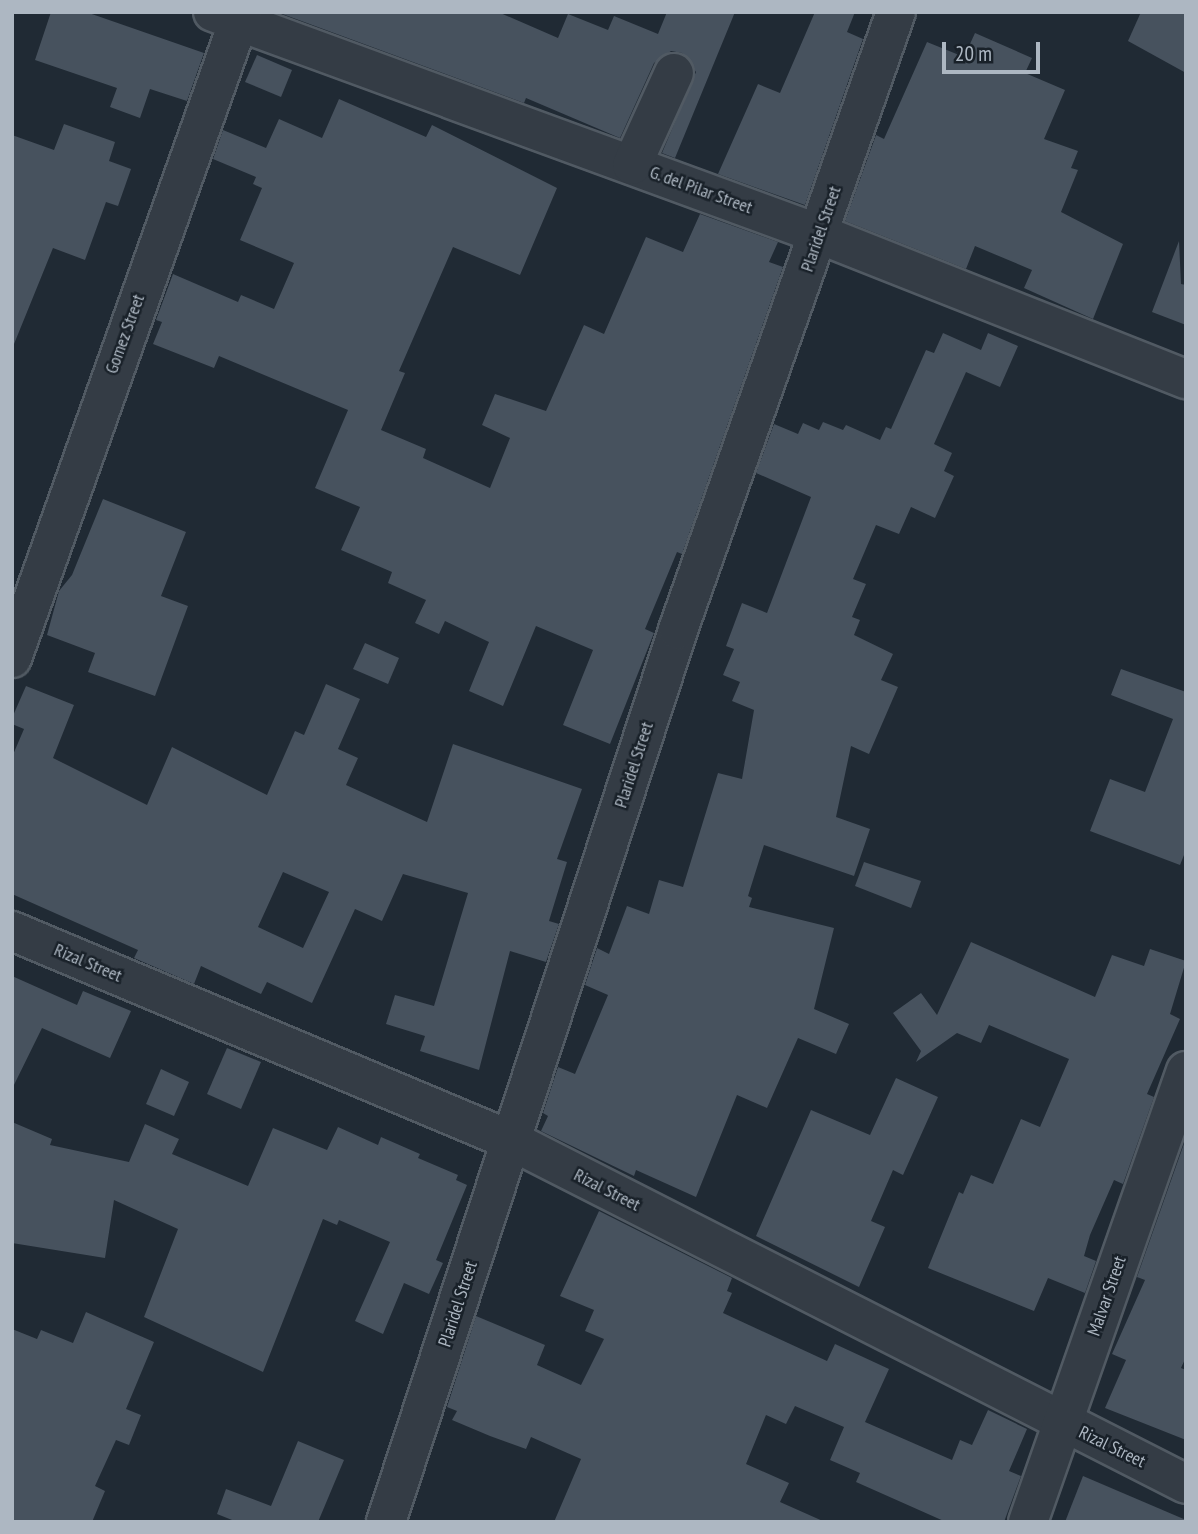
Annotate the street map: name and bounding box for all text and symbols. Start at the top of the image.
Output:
scale bar [946,28,1044,72]
text: 20 m [955,40,992,67]
street label: G. del Pilar Street [646,161,756,219]
street label: Plaridel Street [796,183,846,275]
street label: Gomez Street [101,291,149,377]
street label: Plaridel Street [610,719,658,811]
street label: Rizal Street [51,939,125,987]
street label: Rizal Street [570,1164,644,1216]
street label: Malvar Street [1083,1253,1131,1339]
street label: Plaridel Street [434,1258,482,1350]
street label: Rizal Street [1075,1422,1149,1472]

